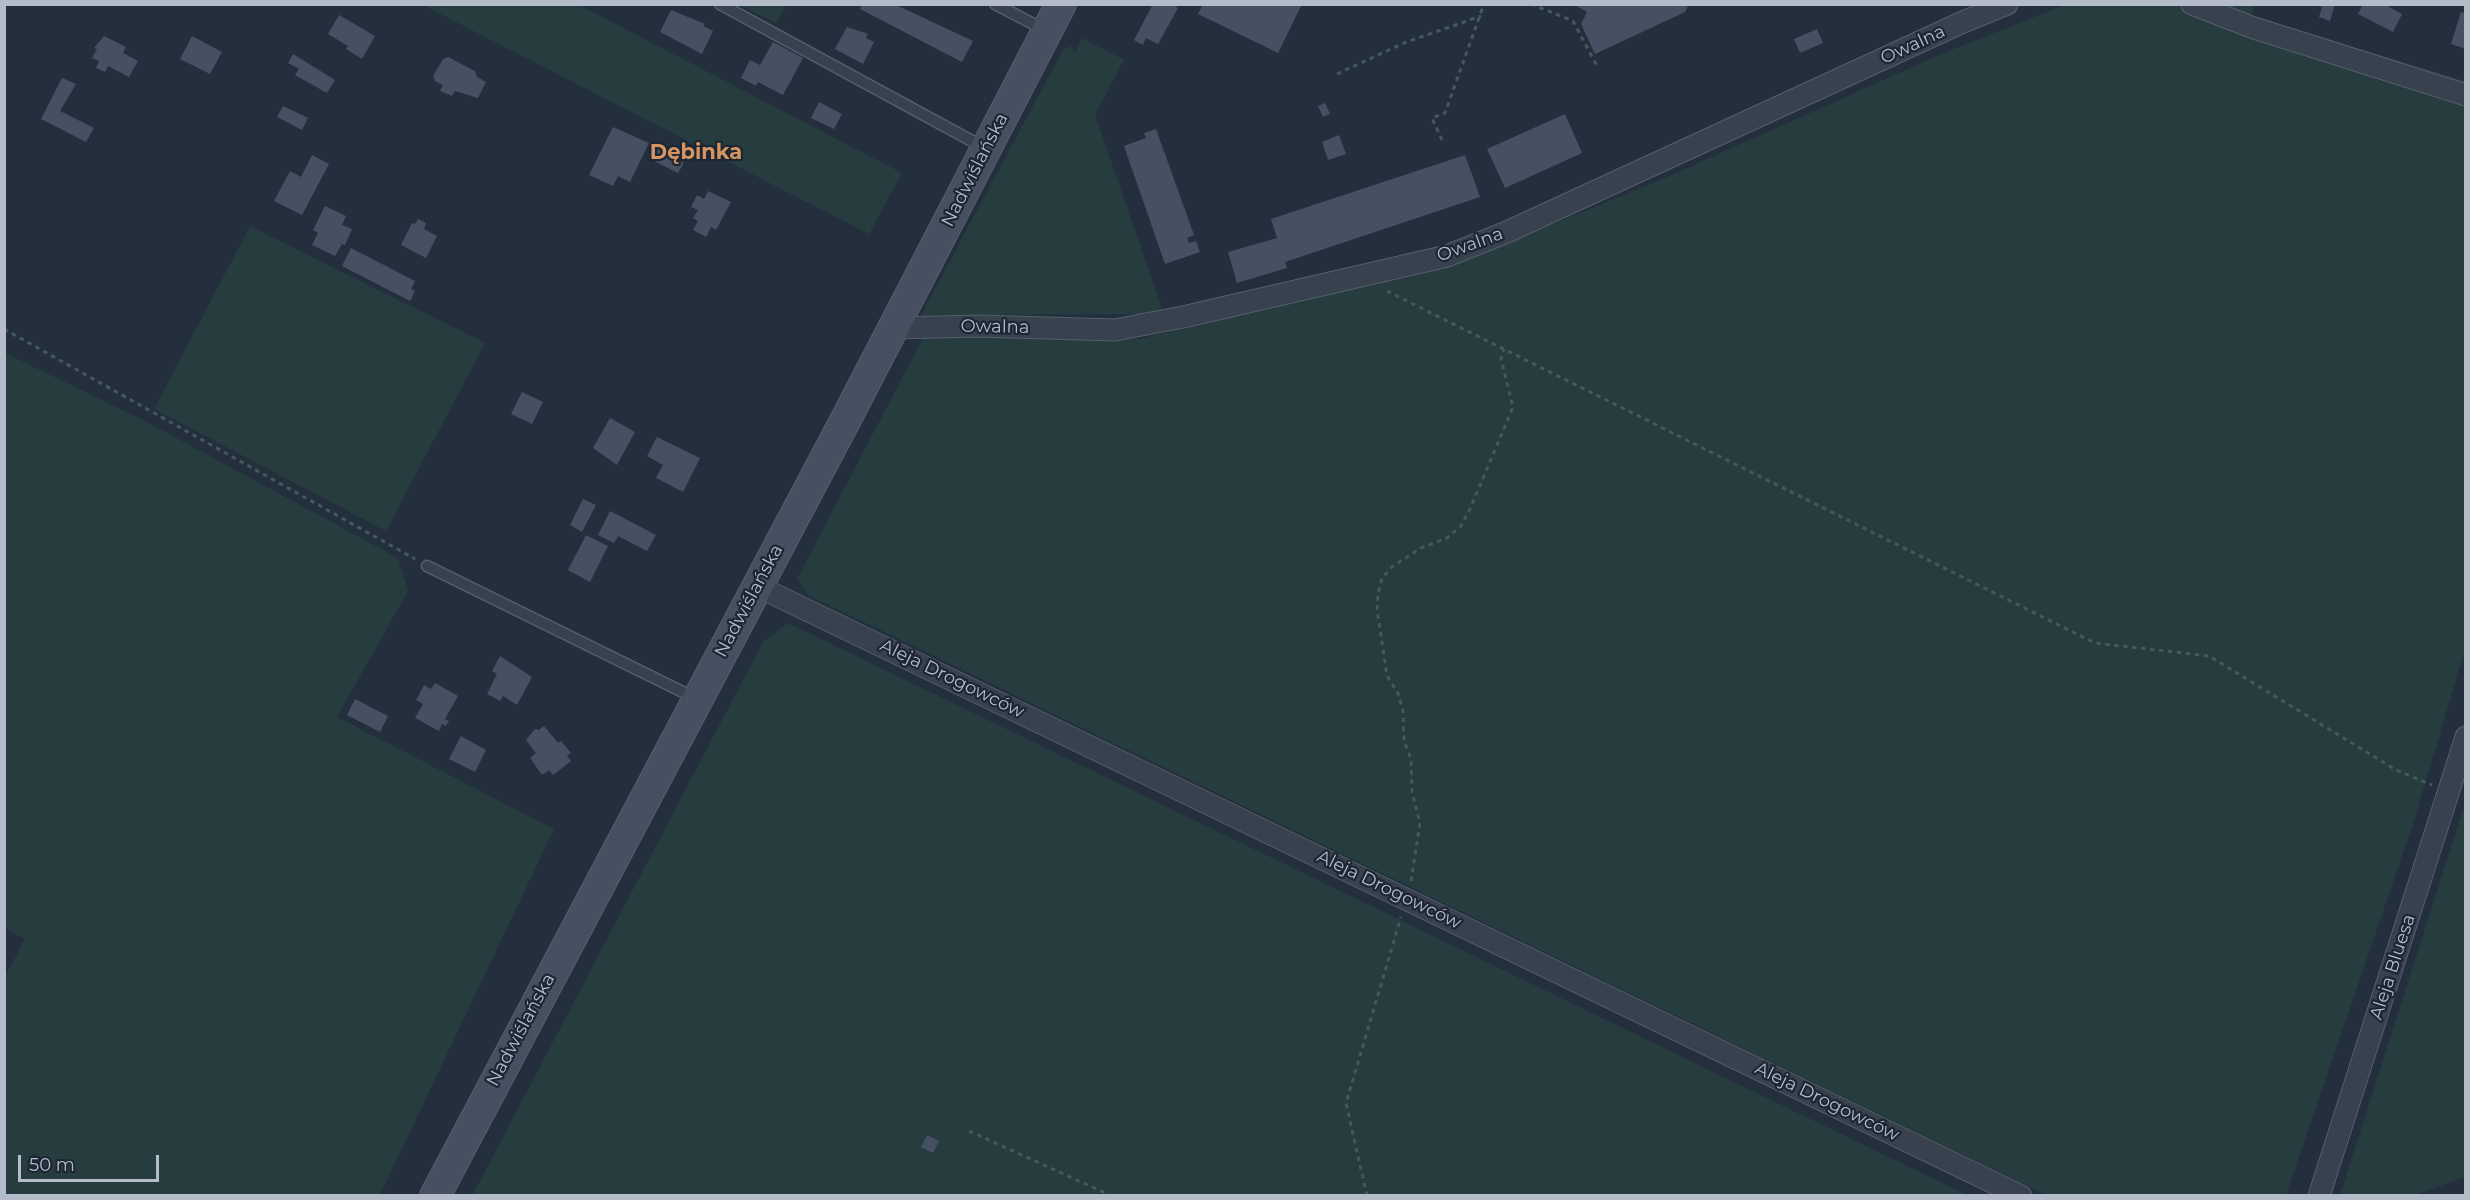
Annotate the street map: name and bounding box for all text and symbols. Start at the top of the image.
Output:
street label: Owalna [1877,21,1949,69]
street label: Nadwiślańska [937,110,1013,230]
district label: Dębinka [650,140,742,166]
street label: Owalna [1434,223,1506,267]
street label: Owalna [960,316,1030,338]
street label: Nadwiślańska [710,541,788,661]
street label: Aleja Drogowców [876,635,1028,723]
street label: Aleja Drogowców [1313,846,1465,934]
street label: Aleja Bluesa [2366,912,2420,1022]
street label: Nadwiślańska [482,970,560,1090]
street label: Aleja Drogowców [1751,1058,1903,1146]
scale bar [21,1143,162,1181]
text: 50 m [29,1154,75,1176]

